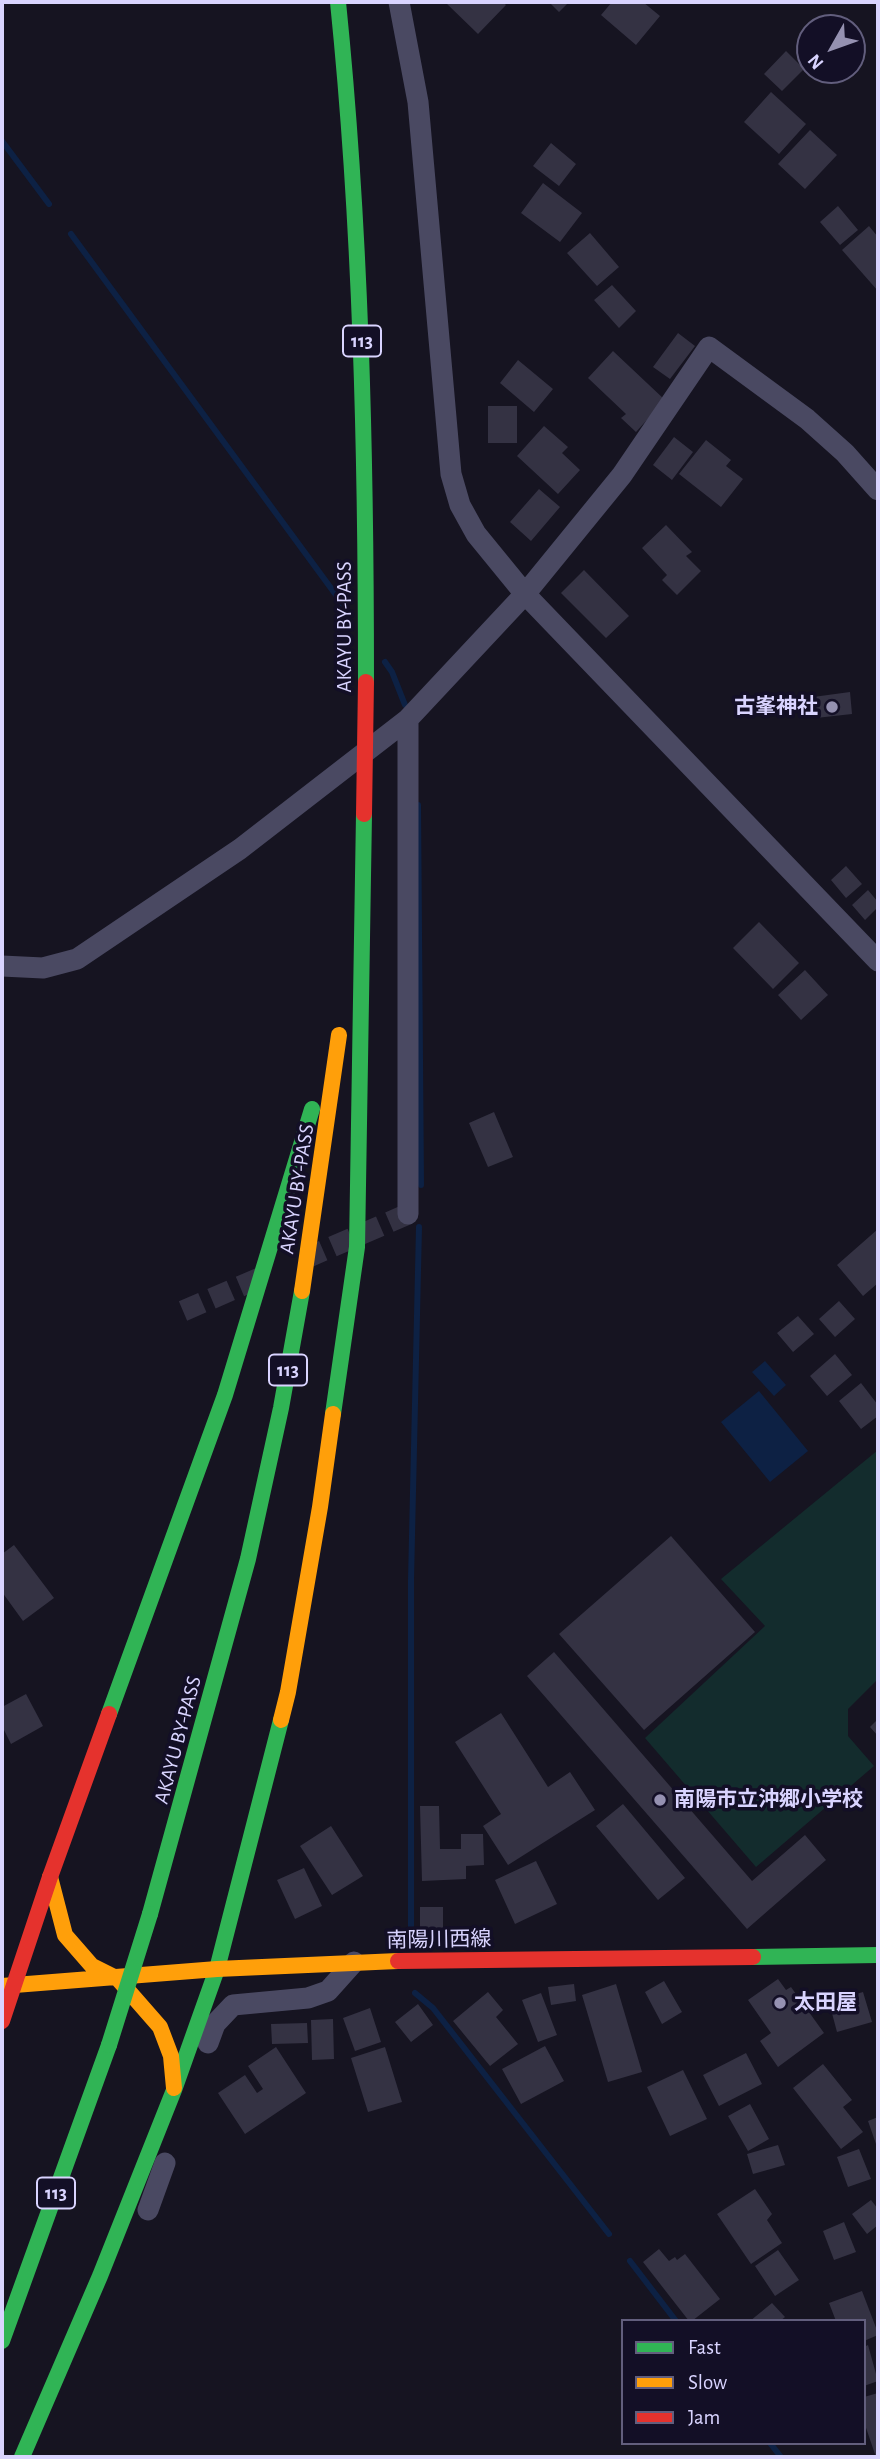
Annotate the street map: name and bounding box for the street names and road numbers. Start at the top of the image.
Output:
road number: 113 [343,326,381,356]
street label: AKAYU BY-PASS [332,561,358,693]
street label: AKAYU BY-PASS [274,1122,320,1256]
road number: 113 [269,1354,307,1386]
street label: AKAYU BY-PASS [149,1673,207,1807]
street label: 南陽川西線 [386,1926,492,1954]
road number: 113 [37,2178,75,2208]

